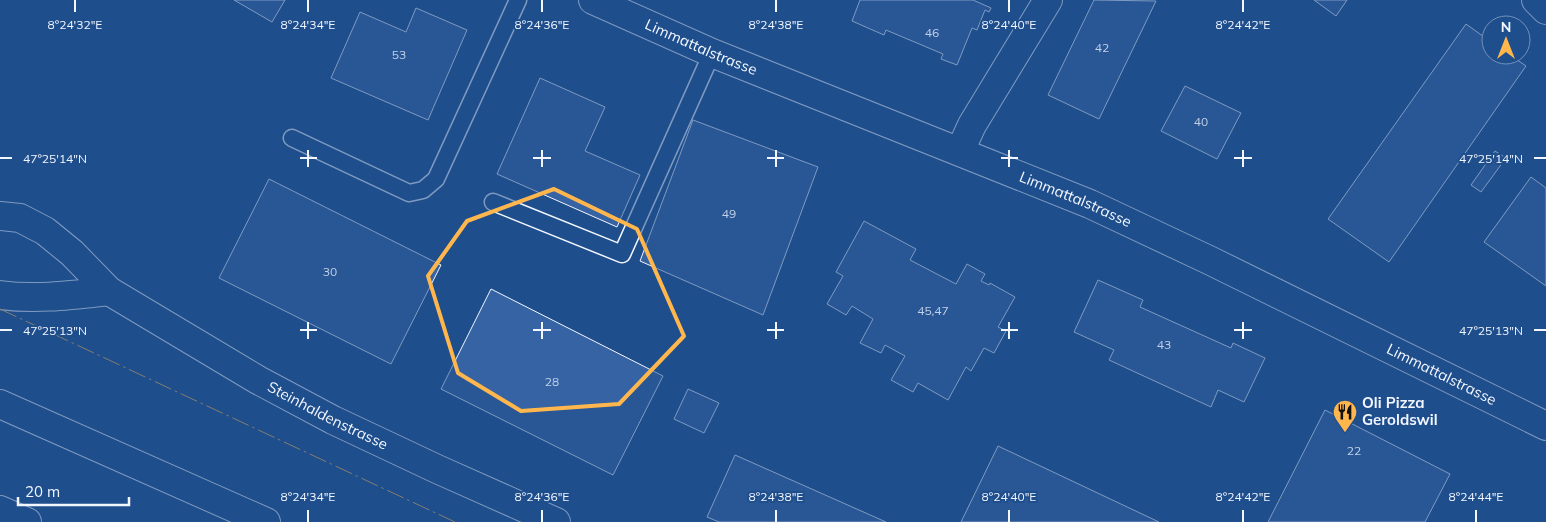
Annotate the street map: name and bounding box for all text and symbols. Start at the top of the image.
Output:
street label: Limmattalstrasse [642,14,760,79]
north arrow [1481,15,1531,65]
text: 8°24'32"E [48,17,102,32]
text: 8°24'34"E [281,17,335,32]
text: 8°24'36"E [515,17,569,32]
text: 8°24'38"E [749,17,803,32]
text: 8°24'40"E [982,17,1036,32]
text: 8°24'42"E [1216,17,1270,32]
text: N [1501,18,1511,36]
house number: 46 [925,25,939,40]
house number: 42 [1095,40,1109,55]
house number: 53 [392,47,406,62]
house number: 40 [1194,114,1208,129]
text: 47°25'14"N [23,151,87,166]
text: 47°25'14"N [1459,151,1523,166]
street label: Limmattalstrasse [1017,167,1135,231]
house number: 49 [722,206,736,221]
house number: 30 [323,264,337,279]
house number: 45,47 [917,303,949,318]
text: 47°25'13"N [23,323,87,338]
text: 47°25'13"N [1459,323,1523,338]
house number: 43 [1157,337,1171,352]
street label: Limmattalstrasse [1384,339,1500,409]
house number: 28 [545,374,559,389]
street label: Steinhaldenstrasse [264,377,391,454]
place label: Oli Pizza Geroldswil [1362,393,1438,429]
restaurant icon: Oli Pizza Geroldswil [1332,399,1358,433]
house number: 22 [1347,443,1361,458]
scale bar [18,474,129,506]
text: 20 m [25,482,60,501]
text: 8°24'34"E [281,489,335,504]
text: 8°24'36"E [515,489,569,504]
text: 8°24'38"E [749,489,803,504]
text: 8°24'40"E [982,489,1036,504]
text: 8°24'42"E [1216,489,1270,504]
text: 8°24'44"E [1449,489,1503,504]

